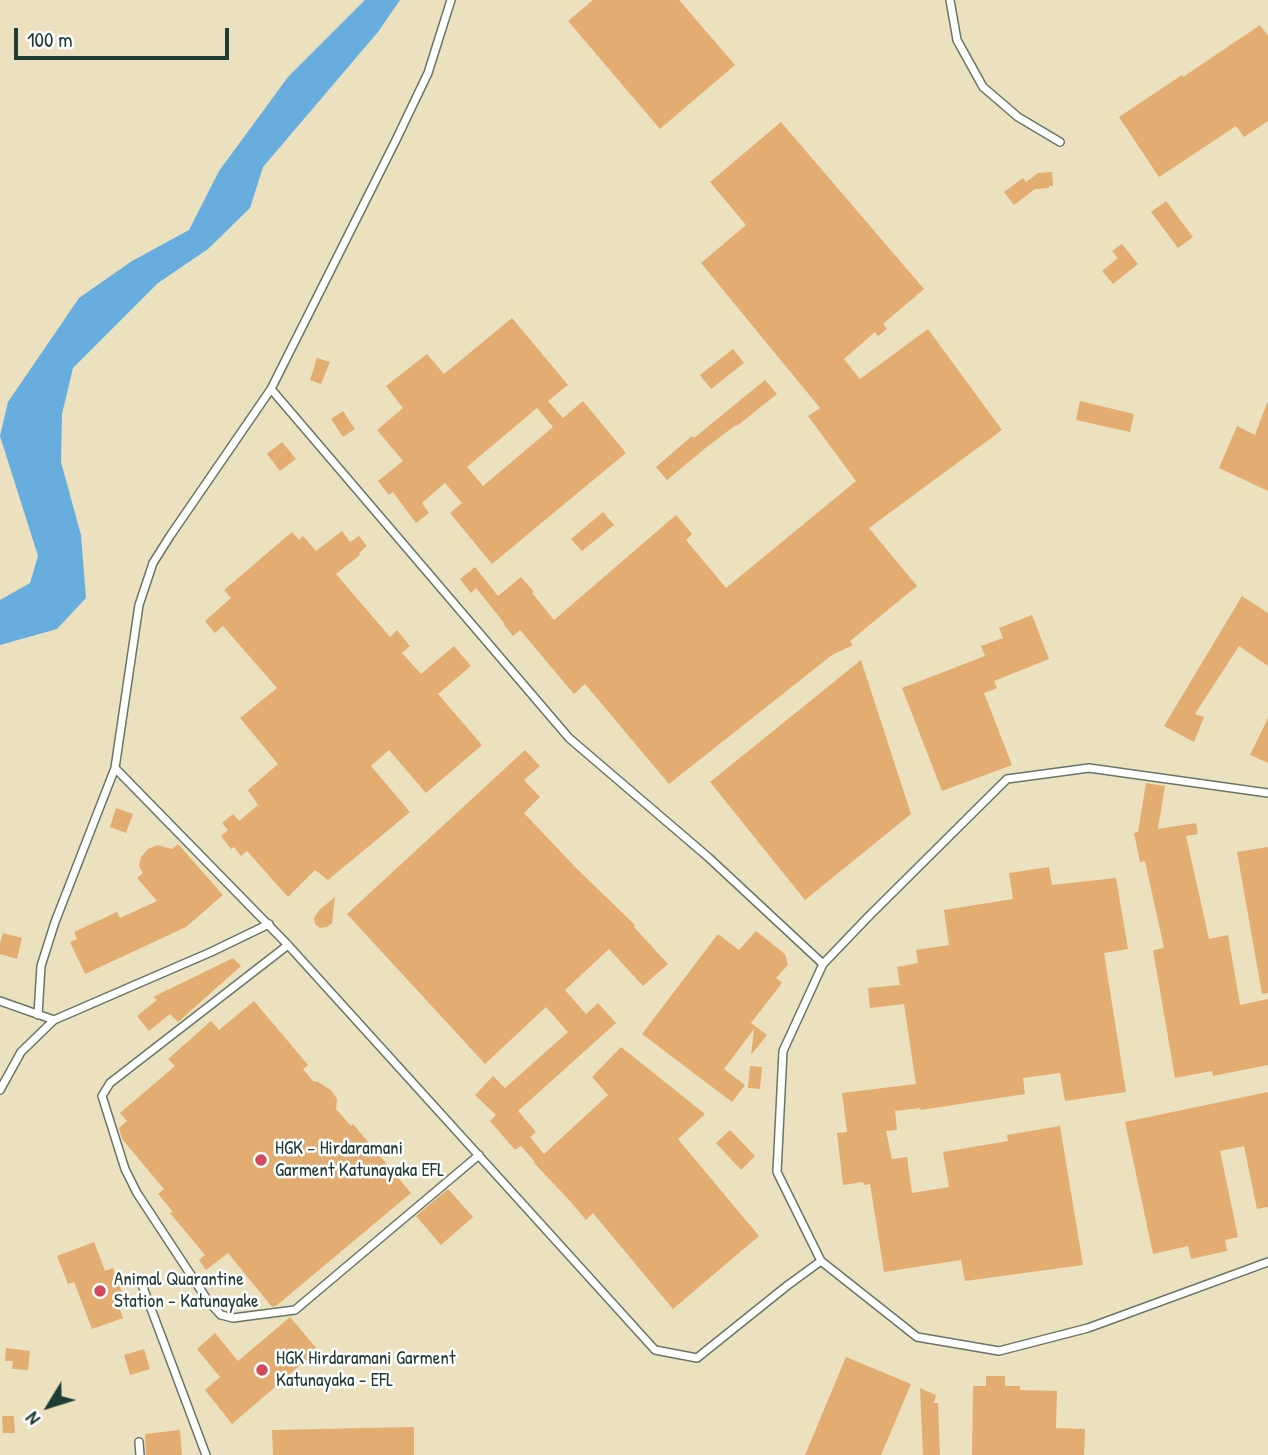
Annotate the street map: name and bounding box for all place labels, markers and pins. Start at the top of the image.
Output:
place label: HGK – Hirdaramani Garment Katunayaka EFL [275,1138,444,1182]
marker: HGK – Hirdaramani Garment Katunayaka EFL [253,1152,269,1168]
place label: Animal Quarantine Station - Katunayake [114,1269,259,1313]
marker: Animal Quarantine Station - Katunayake [92,1283,108,1299]
place label: HGK Hirdaramani Garment Katunayaka - EFL [276,1348,455,1392]
marker: HGK Hirdaramani Garment Katunayaka - EFL [254,1362,270,1378]

